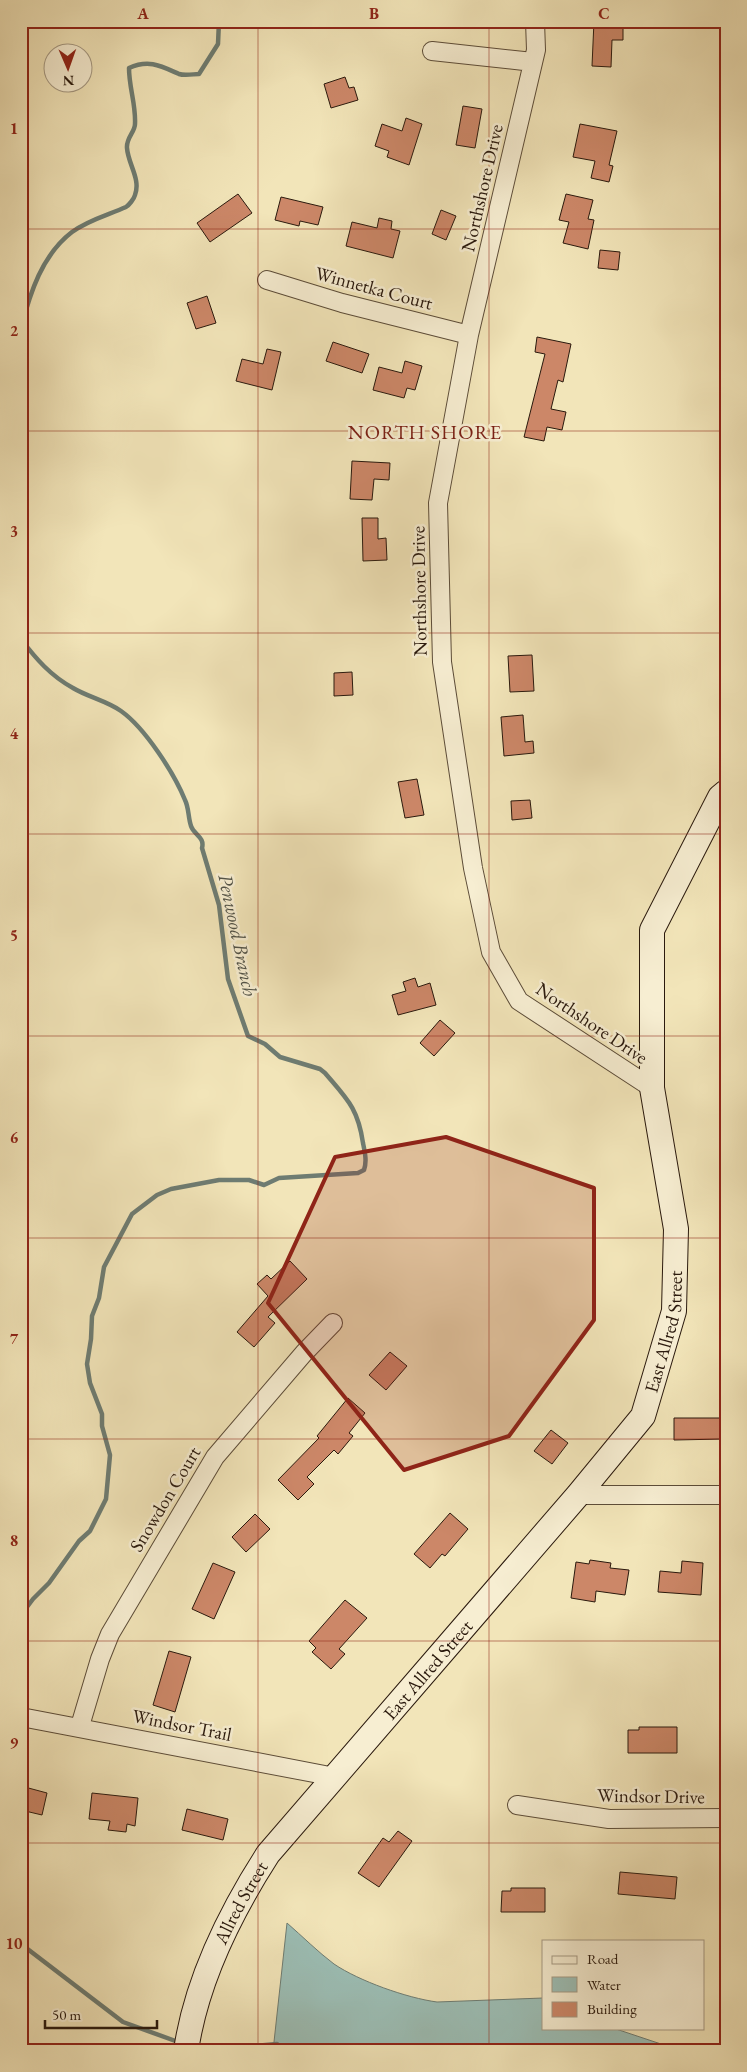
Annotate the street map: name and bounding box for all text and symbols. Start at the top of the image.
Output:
text: A [136,3,149,24]
text: B [369,3,379,24]
text: C [598,3,610,24]
north arrow [42,42,92,92]
text: N [62,72,74,90]
text: 1 [10,118,18,139]
street label: Northshore Drive [455,122,509,254]
street label: Winnetka Court [312,260,436,316]
text: 2 [10,320,19,341]
district label: NORTH SHORE [348,419,502,445]
text: 3 [10,521,18,542]
street label: Northshore Drive [405,526,433,656]
text: 4 [10,723,19,744]
water label: Penwood Branch [212,871,264,999]
text: 5 [10,925,18,946]
street label: Northshore Drive [531,976,653,1070]
text: 6 [10,1127,19,1148]
street label: East Allred Street [638,1270,687,1396]
text: 7 [10,1328,19,1349]
street label: Snowdon Court [124,1442,206,1556]
text: 8 [10,1530,18,1551]
street label: East Allred Street [377,1614,478,1725]
street label: Windsor Trail [130,1703,234,1747]
text: 9 [10,1732,19,1753]
street label: Windsor Drive [597,1783,705,1809]
street label: Allred Street [207,1856,273,1949]
text: 10 [6,1933,23,1954]
legend [542,1940,704,2030]
text: Road [587,1949,619,1968]
text: Water [587,1975,621,1994]
scale bar [45,1997,158,2029]
text: Building [587,1999,637,2018]
text: 50 m [52,2005,81,2024]

